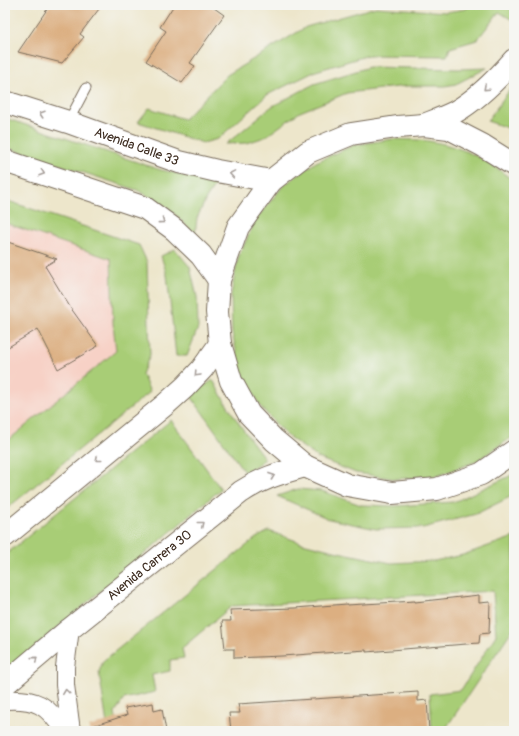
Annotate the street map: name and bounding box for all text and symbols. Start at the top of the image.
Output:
one-way arrow [483,83,491,90]
one-way arrow [38,110,45,118]
street label: Avenida Calle 33 [92,124,181,169]
one-way arrow [38,169,45,177]
one-way arrow [229,170,235,179]
one-way arrow [158,216,165,224]
one-way arrow [194,370,201,377]
one-way arrow [96,455,103,462]
one-way arrow [268,472,275,481]
one-way arrow [196,521,203,528]
street label: Avenida Carrera 30 [104,527,195,604]
one-way arrow [30,656,37,663]
one-way arrow [62,689,71,695]

